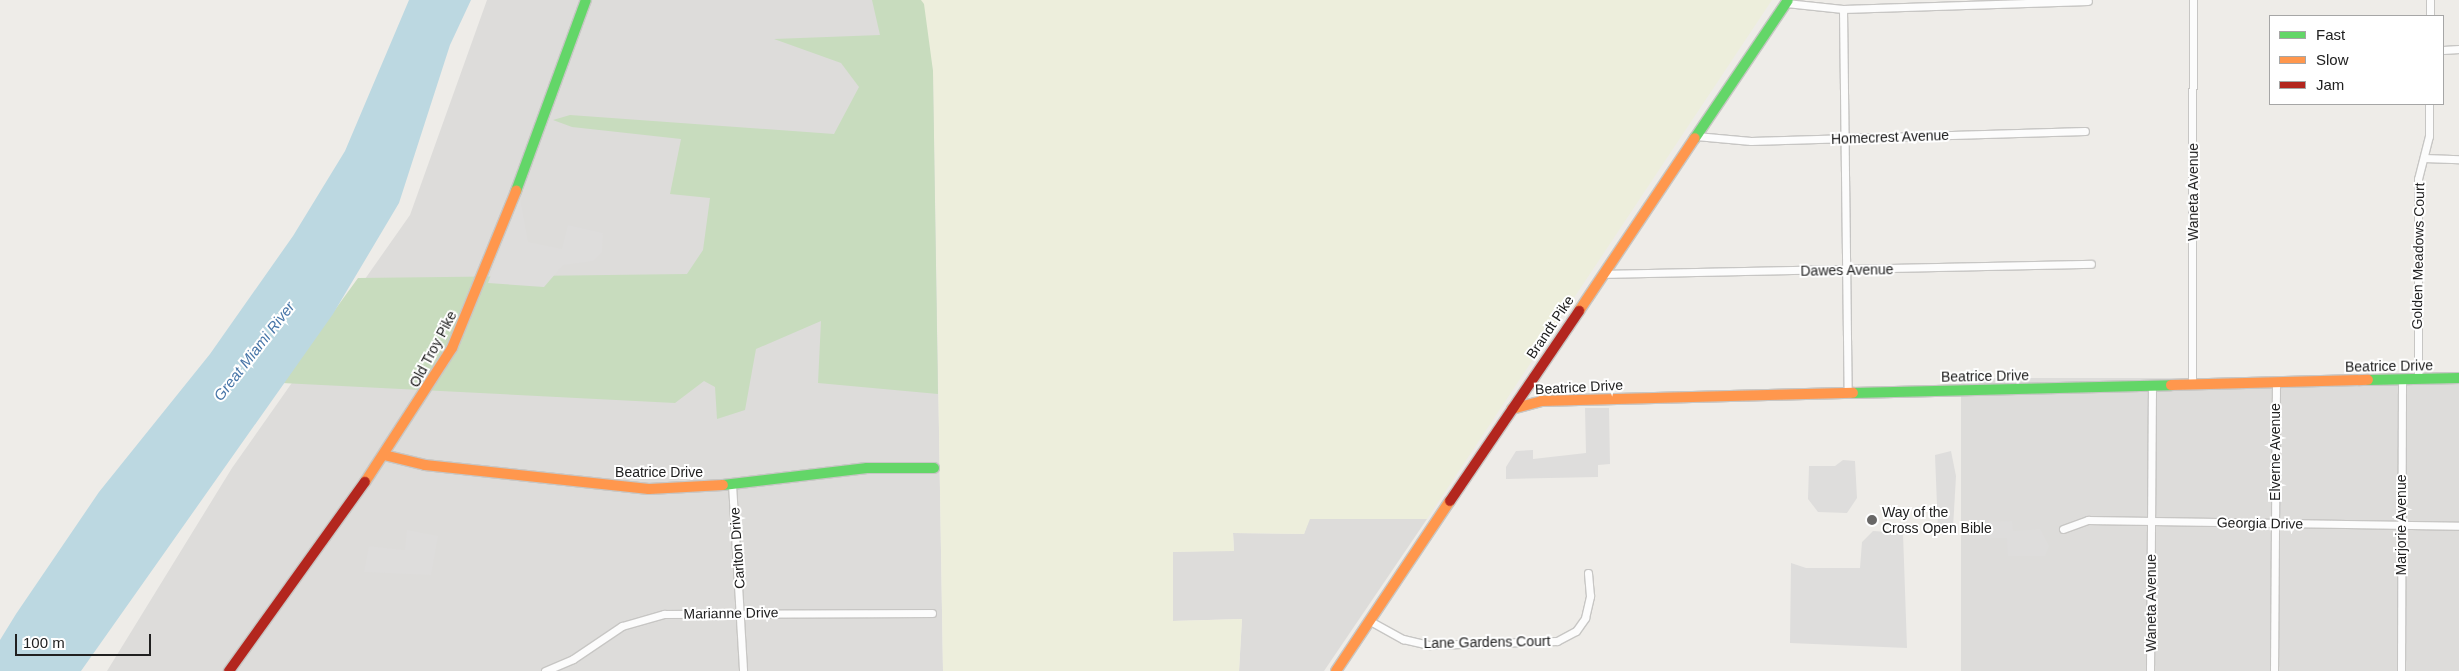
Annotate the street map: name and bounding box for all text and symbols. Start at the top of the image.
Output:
legend [2269,15,2444,105]
text: Fast [2316,26,2345,43]
text: Slow [2316,51,2349,68]
text: Jam [2316,76,2344,93]
street label: Homecrest Avenue [1830,127,1950,147]
street label: Waneta Avenue [2185,143,2201,241]
street label: Golden Meadows Court [2408,182,2428,330]
street label: Dawes Avenue [1800,261,1894,279]
street label: Brandt Pike [1523,292,1577,362]
water label: Great Miami River [210,298,298,404]
street label: Old Troy Pike [406,308,460,390]
street label: Beatrice Drive [2345,357,2433,375]
street label: Beatrice Drive [1941,367,2029,385]
street label: Beatrice Drive [1535,376,1623,398]
street label: Elverne Avenue [2267,403,2283,501]
street label: Beatrice Drive [615,464,703,480]
street label: Marjorie Avenue [2393,474,2409,576]
place label: Way of the Cross Open Bible [1882,504,1992,536]
street label: Carlton Drive [726,507,748,589]
marker: Way of the Cross Open Bible [1866,514,1878,526]
street label: Georgia Drive [2217,514,2303,532]
street label: Waneta Avenue [2143,554,2159,652]
street label: Marianne Drive [683,604,779,622]
scale bar [18,624,154,656]
street label: Lane Gardens Court [1423,632,1551,652]
text: 100 m [23,634,65,651]

